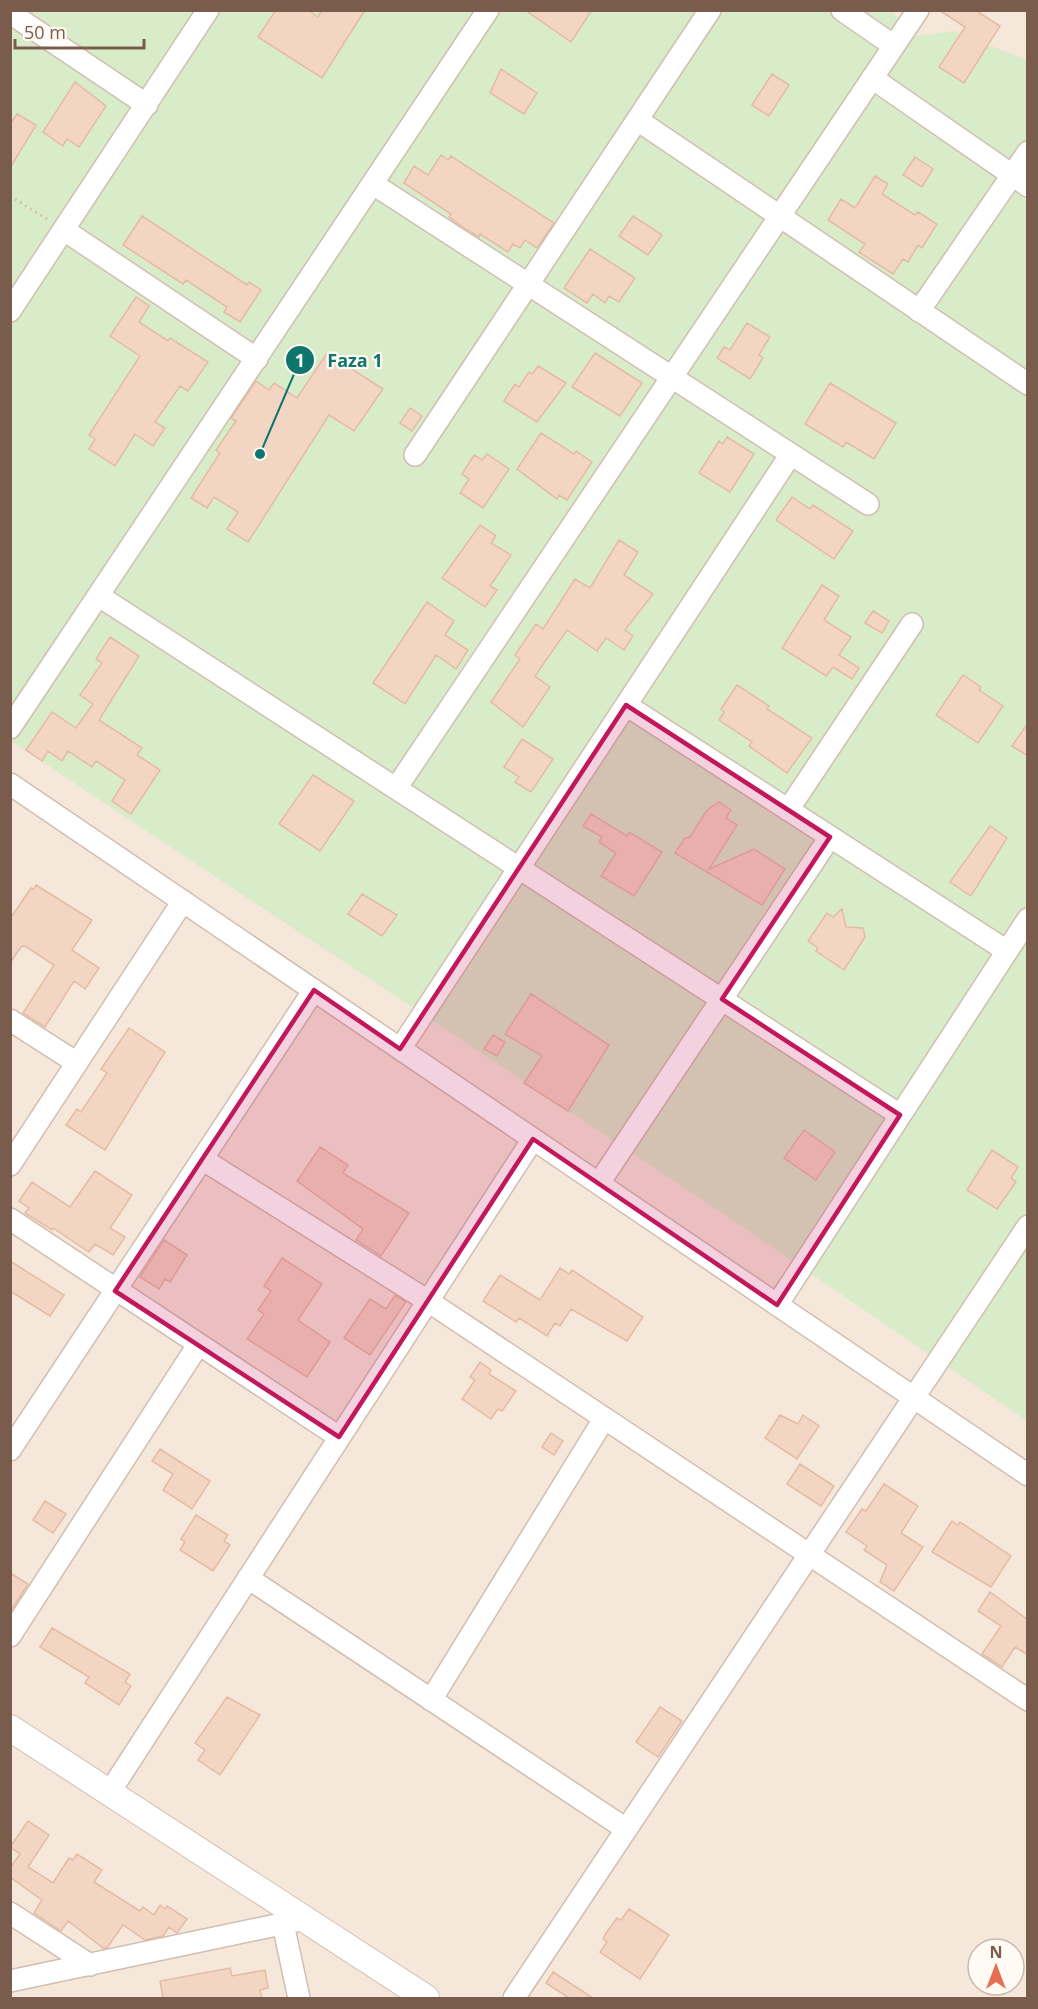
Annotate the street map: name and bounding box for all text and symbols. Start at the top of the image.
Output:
scale bar [15,12,144,50]
text: 50 m [24,20,66,44]
callout: Faza 1 [285,342,394,378]
text: 1 [295,348,305,372]
text: Faza 1 [327,348,383,372]
north arrow [966,1937,1026,1997]
text: N [989,1941,1003,1963]

